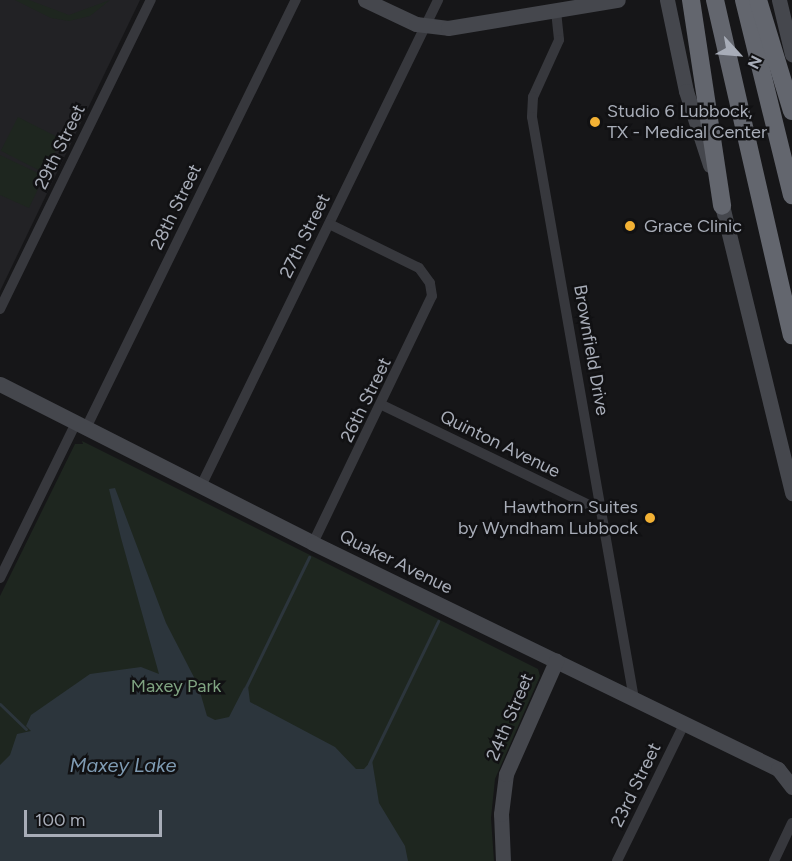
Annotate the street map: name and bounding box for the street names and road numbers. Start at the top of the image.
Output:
street label: 29th Street [30,101,90,193]
street label: 28th Street [146,161,206,253]
street label: 27th Street [275,190,335,282]
street label: Brownfield Drive [569,283,613,417]
street label: 26th Street [336,354,396,446]
street label: Quinton Avenue [436,406,564,482]
street label: Quaker Avenue [336,525,456,599]
street label: 24th Street [482,670,538,764]
street label: 23rd Street [606,739,666,831]

